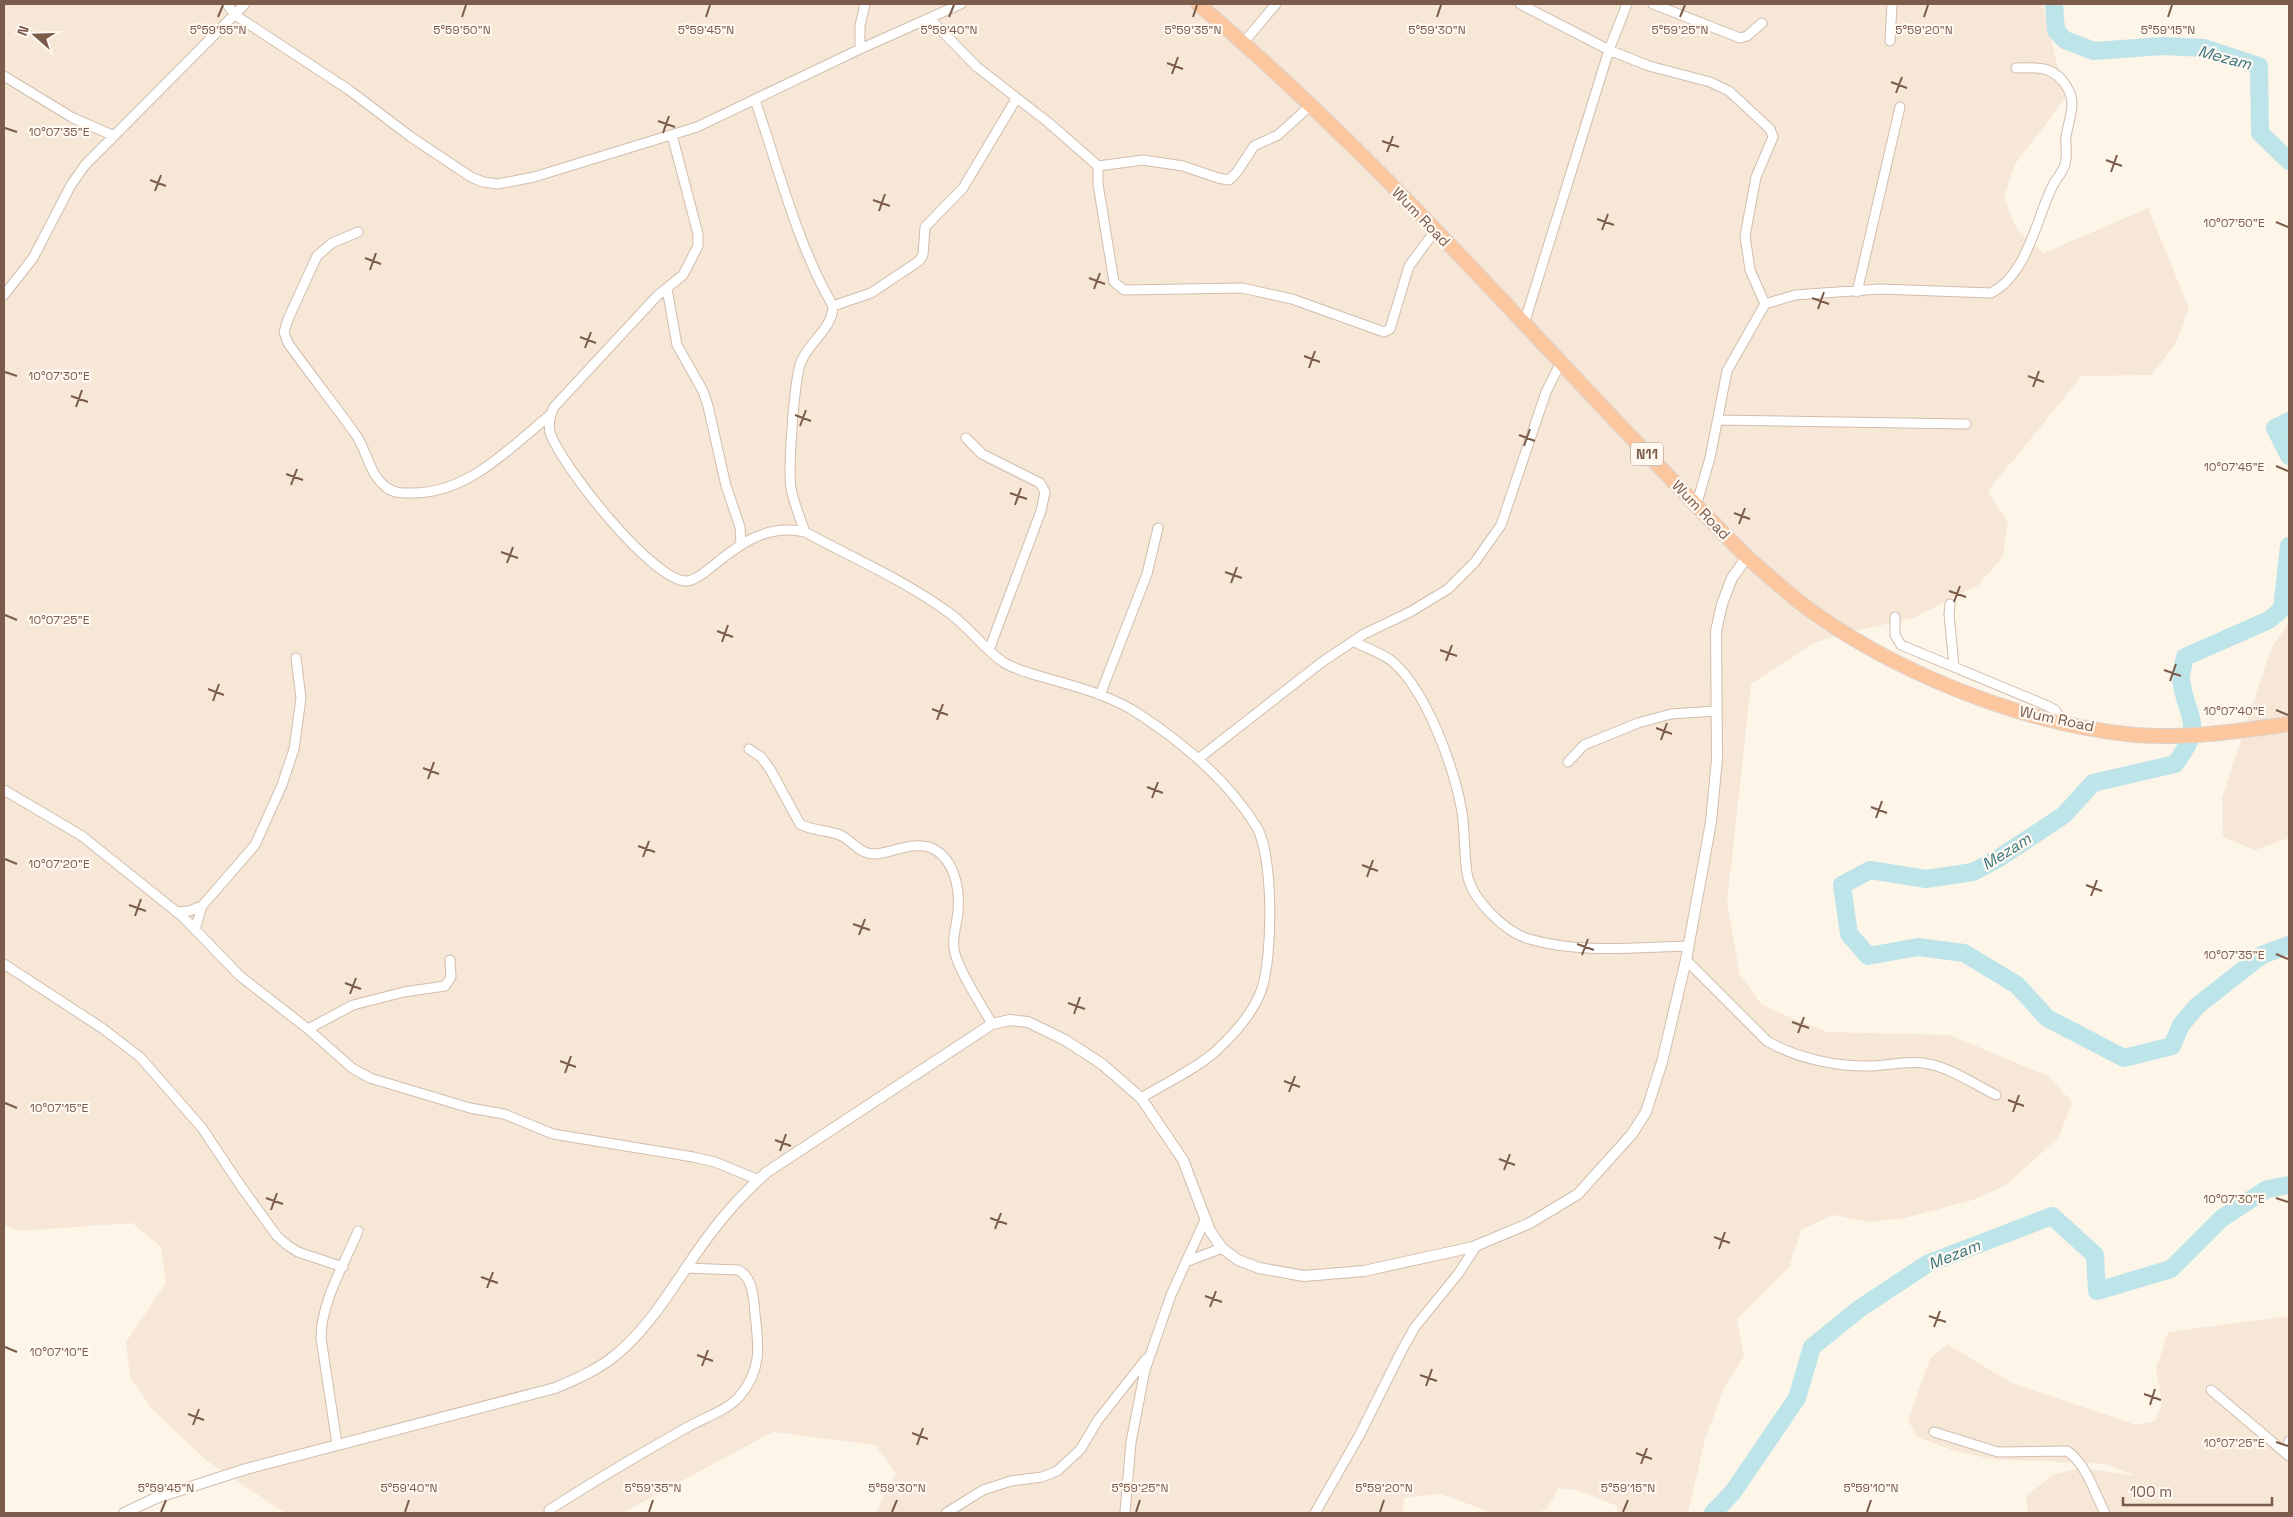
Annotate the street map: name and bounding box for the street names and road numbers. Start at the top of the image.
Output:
street label: Wum Road [1388,183,1455,251]
road number: N11 [1631,442,1663,466]
street label: Wum Road [1668,476,1735,544]
street label: Wum Road [2018,701,2096,736]

